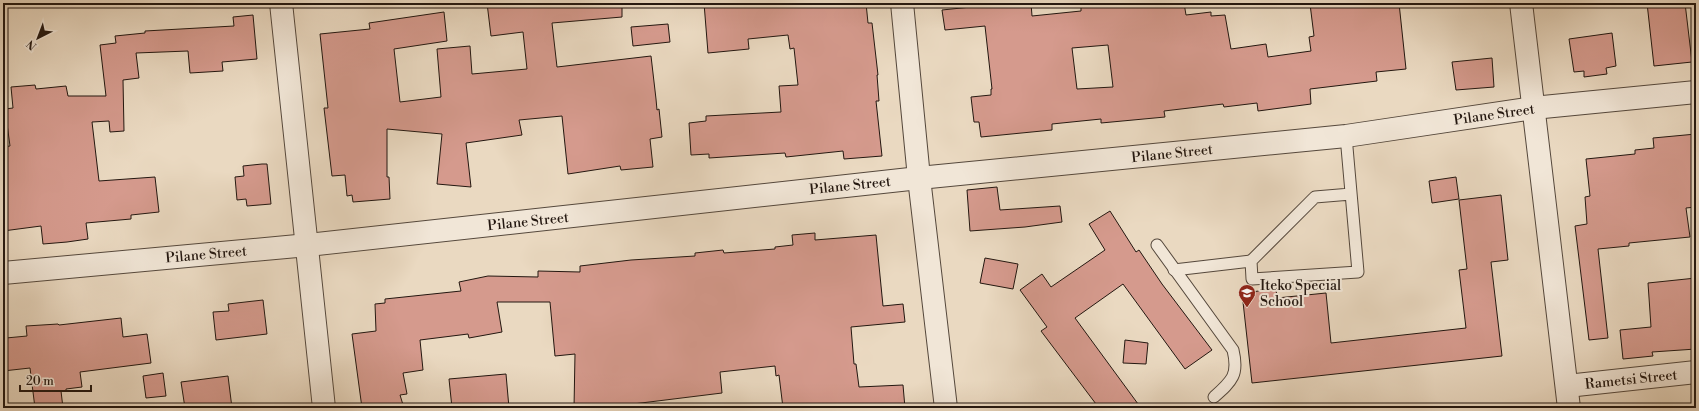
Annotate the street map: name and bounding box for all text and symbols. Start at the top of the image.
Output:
north arrow [18,18,58,58]
text: N [24,36,40,53]
street label: Pilane Street [1452,100,1536,130]
street label: Pilane Street [1131,141,1214,167]
street label: Pilane Street [809,173,892,199]
street label: Pilane Street [487,209,570,235]
street label: Pilane Street [165,242,248,268]
place label: Iteko Special School [1260,277,1341,311]
school or university icon: Iteko Special School [1237,283,1257,308]
street label: Rametsi Street [1584,366,1678,394]
scale bar [20,367,91,393]
text: 20 m [26,374,54,389]

